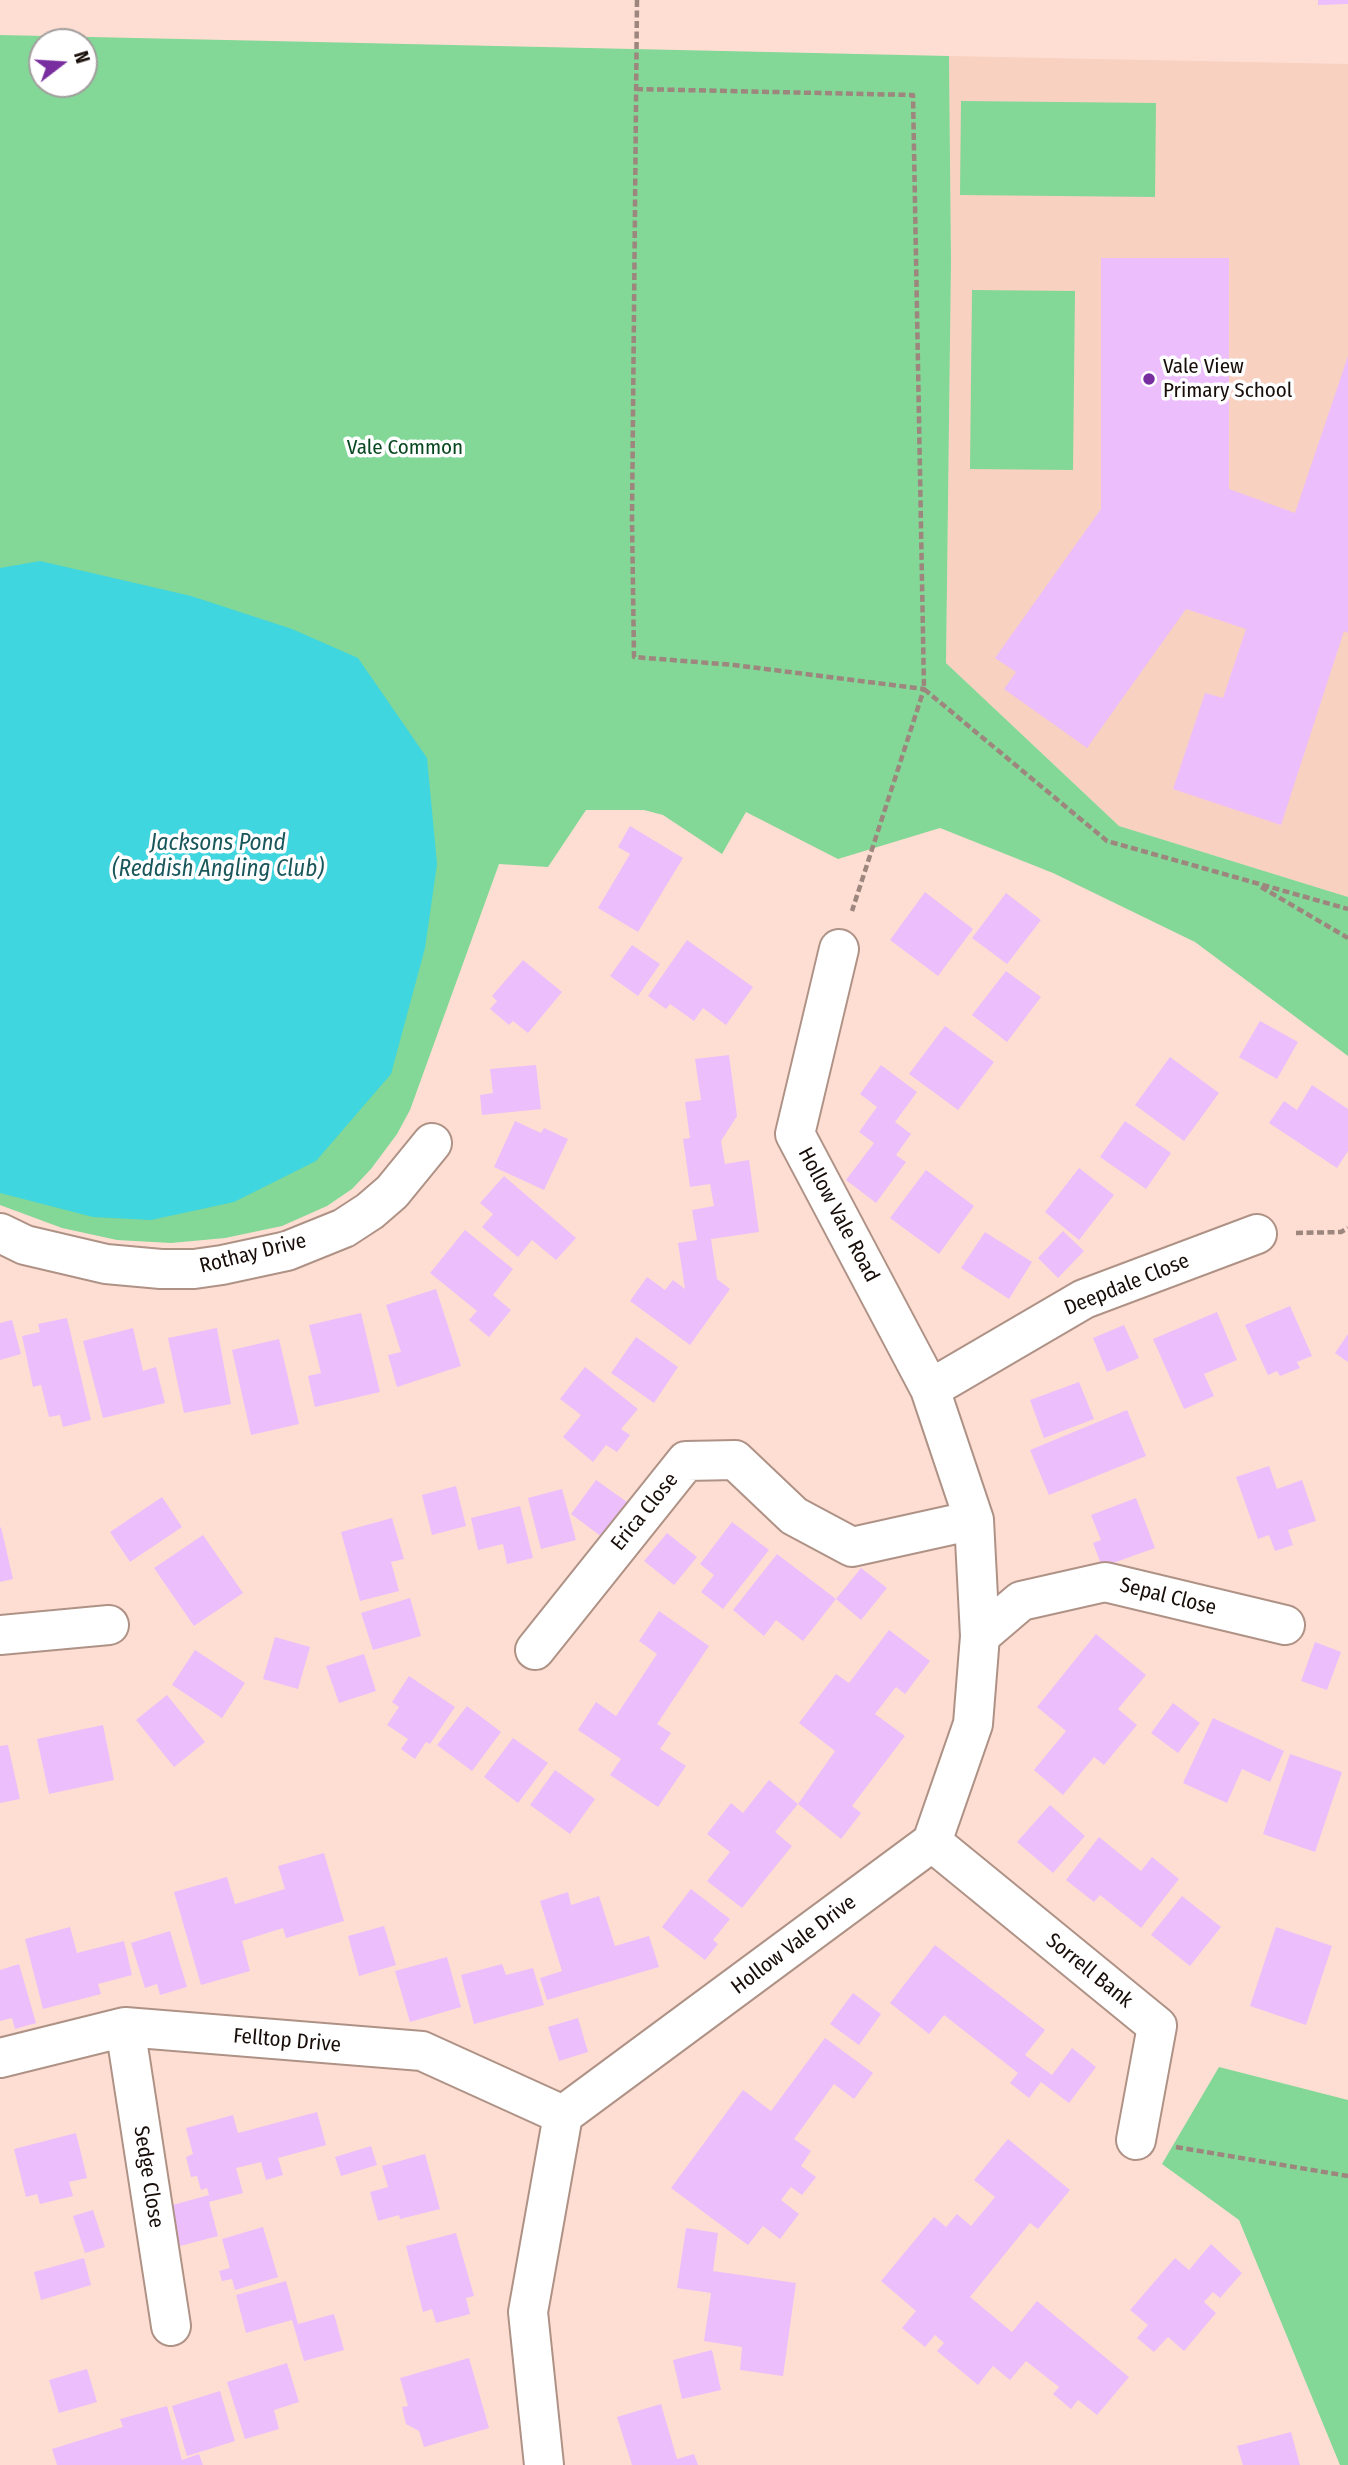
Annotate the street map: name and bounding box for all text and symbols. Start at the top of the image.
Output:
north arrow [28,28,98,98]
text: N [69,48,94,66]
place label: Vale View Primary School [1163,354,1292,404]
marker: Vale View Primary School [1141,371,1157,387]
park label: Vale Common [347,435,463,461]
water label: Jacksons Pond (Reddish Angling Club) [112,830,324,884]
street label: Hollow Vale Road [792,1143,884,1287]
street label: Rothay Drive [197,1229,309,1279]
street label: Deepdale Close [1061,1249,1193,1321]
street label: Erica Close [606,1468,684,1556]
street label: Sepal Close [1117,1573,1219,1621]
street label: Hollow Vale Drive [727,1890,861,2000]
street label: Sorrell Bank [1040,1928,1138,2014]
street label: Felltop Drive [232,2024,342,2058]
street label: Sedge Close [127,2124,169,2230]

